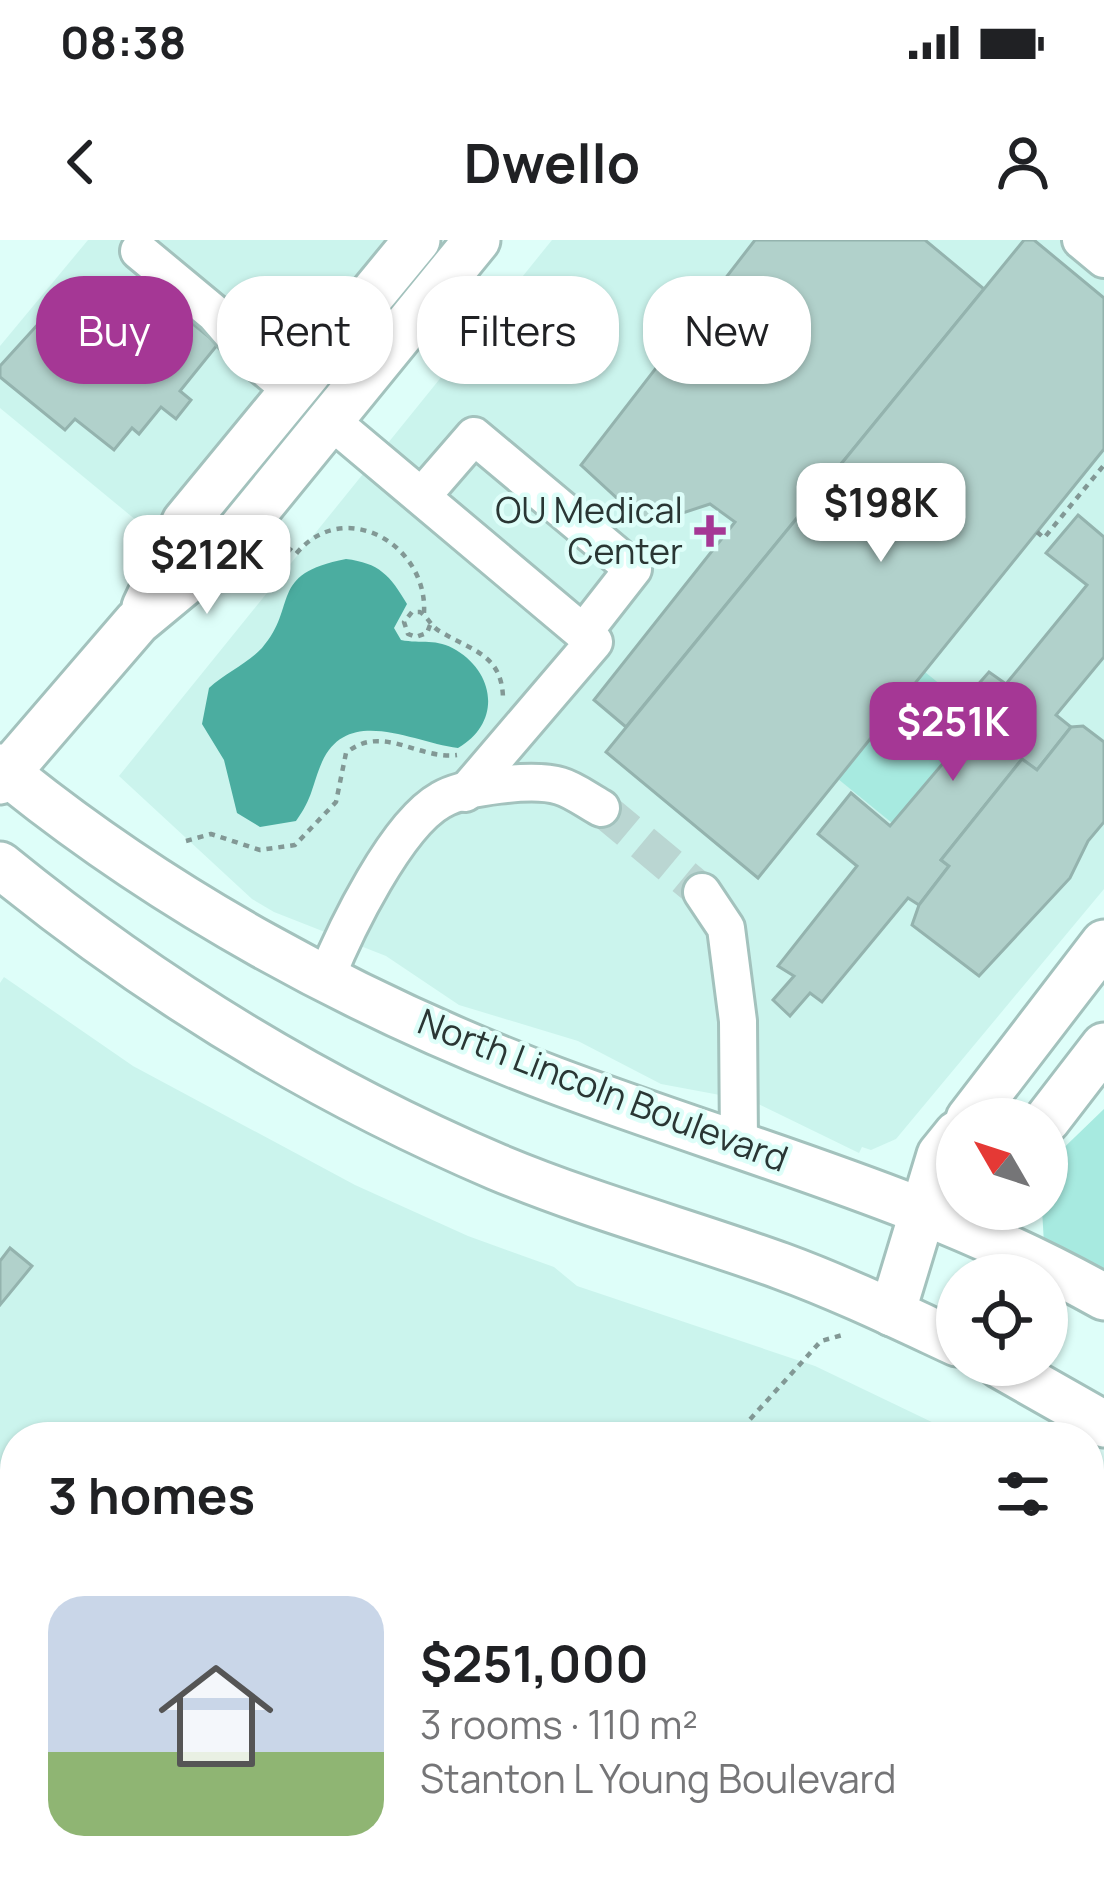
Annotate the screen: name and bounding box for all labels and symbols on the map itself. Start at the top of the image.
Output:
pin: $198K [797,463,965,565]
place label: OU Medical Center [495,485,683,575]
pin: $212K [123,515,291,617]
marker: OU Medical Center [694,515,726,547]
pin: $251K [869,682,1037,784]
street label: North Lincoln Boulevard [411,996,795,1183]
north arrow [936,1098,1068,1230]

